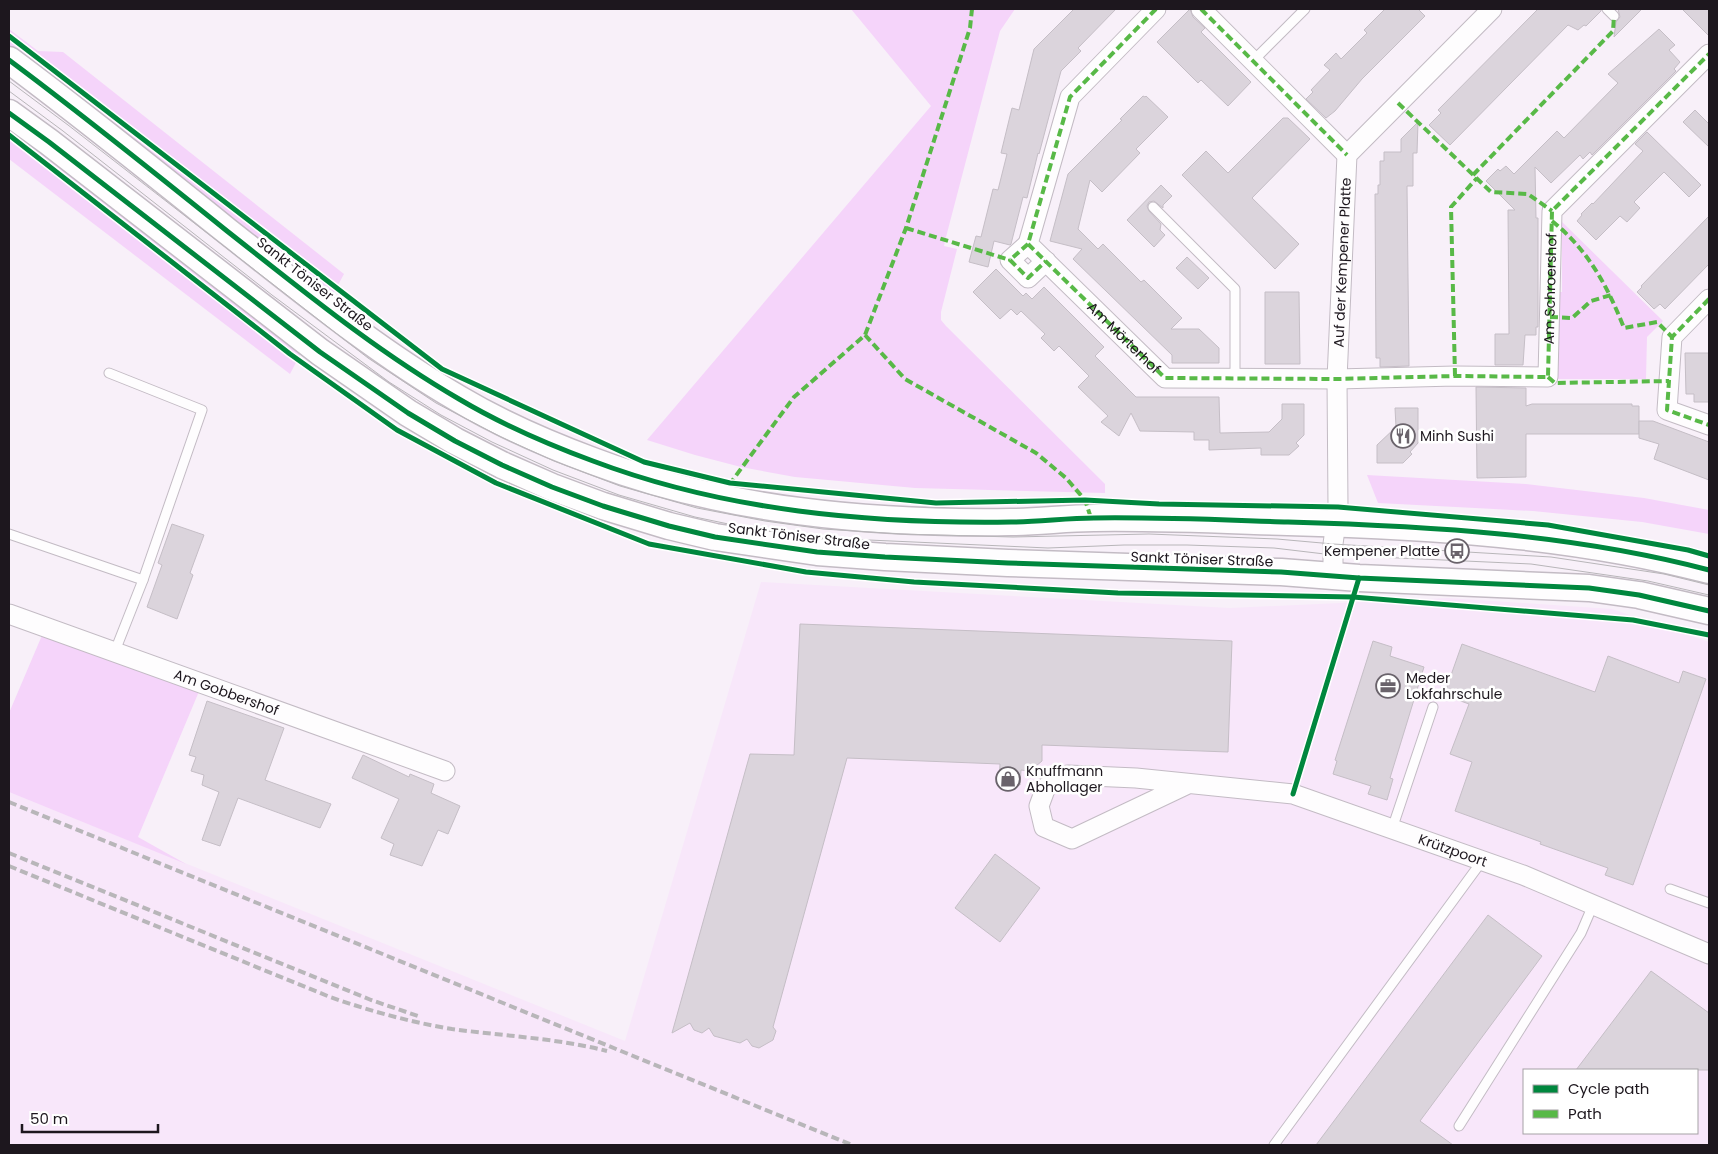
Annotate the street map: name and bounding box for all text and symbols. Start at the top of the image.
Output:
street label: Auf der Kempener Platte [1328,177,1356,348]
street label: Sankt Töniser Straße [253,232,378,336]
street label: Am Schroershof [1539,232,1561,345]
street label: Am Mörterhof [1083,297,1165,379]
restaurant icon: Minh Sushi [1390,423,1416,449]
place label: Minh Sushi [1420,426,1494,446]
street label: Sankt Töniser Straße [727,517,871,555]
bus stop icon: Kempener Platte [1444,538,1470,564]
place label: Kempener Platte [1324,541,1440,561]
street label: Sankt Töniser Straße [1130,547,1274,571]
street label: Am Gobbershof [171,664,282,720]
place label: Meder Lokfahrschule [1406,668,1503,704]
office icon: Meder Lokfahrschule [1375,673,1401,699]
place label: Knuffmann Abhollager [1026,761,1103,797]
shop icon: Knuffmann Abhollager [995,766,1021,792]
street label: Krützpoort [1416,829,1490,872]
legend [1523,1069,1698,1134]
text: Cycle path [1568,1078,1649,1099]
scale bar [22,1102,159,1134]
text: Path [1568,1103,1602,1124]
text: 50 m [30,1108,68,1129]

